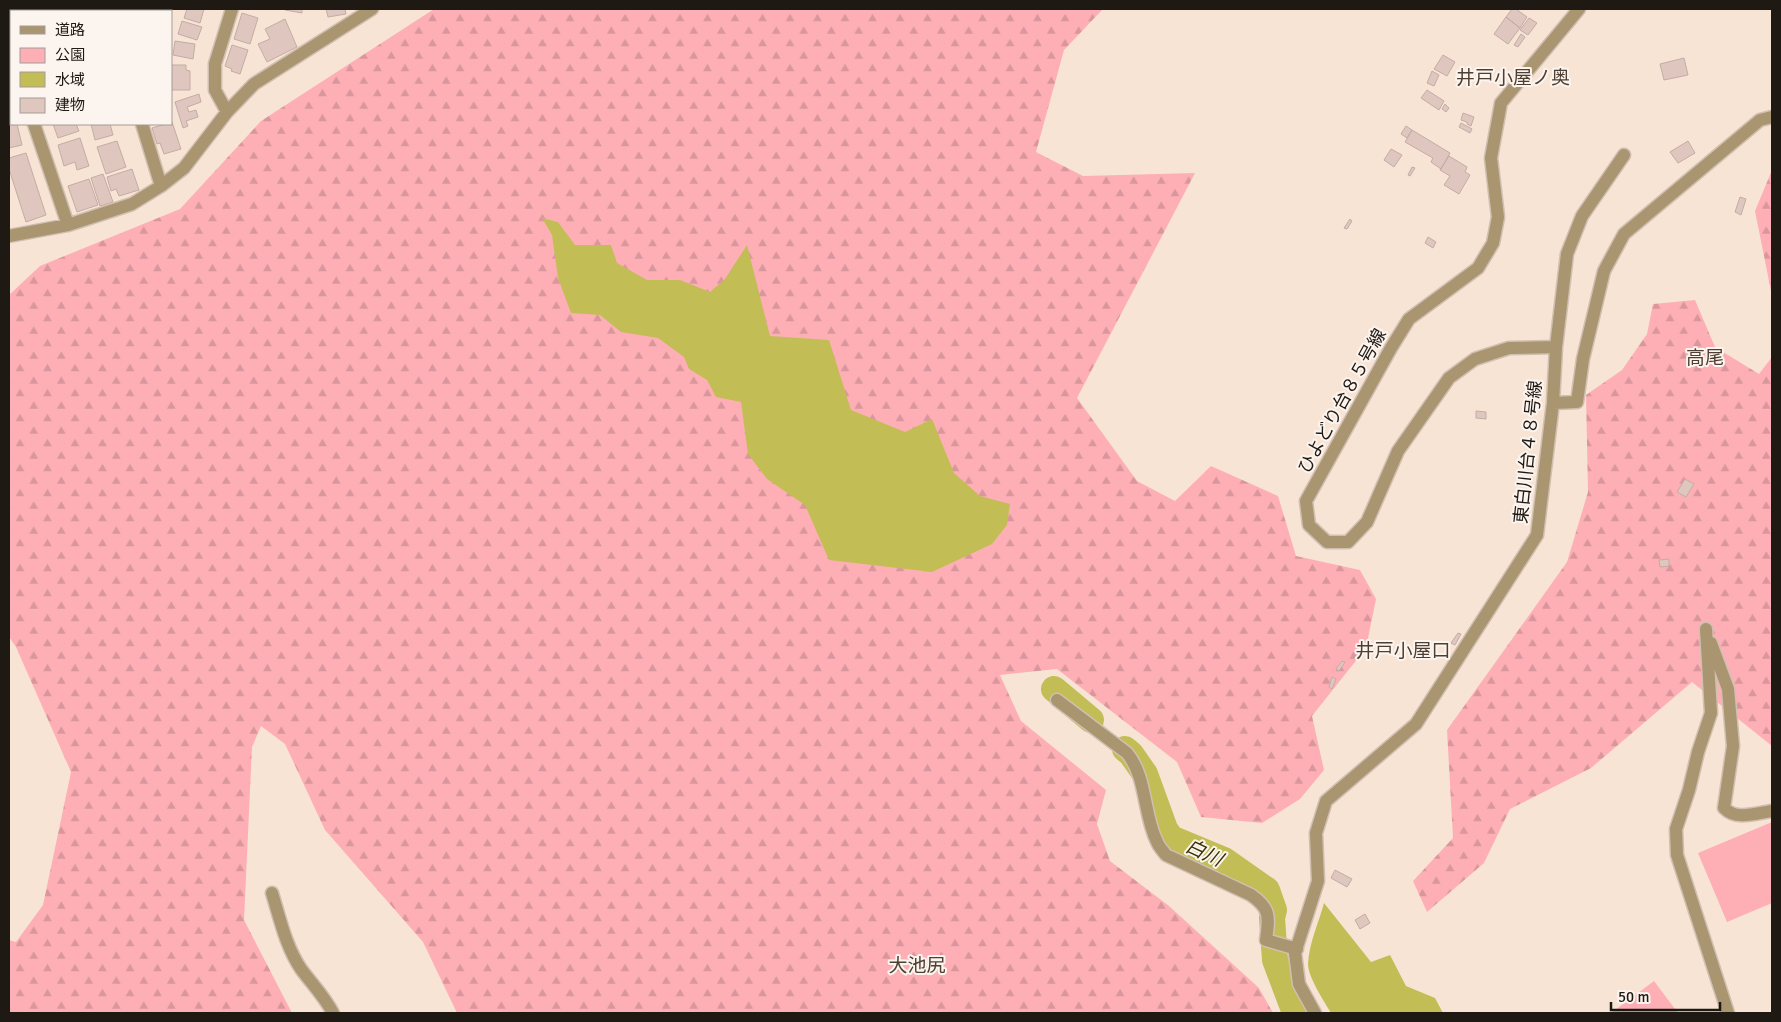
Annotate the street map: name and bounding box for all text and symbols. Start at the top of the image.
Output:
legend [10,10,172,125]
text: 道路 [55,21,85,39]
text: 公園 [55,46,85,64]
district label: 井戸小屋ノ奥 [1456,66,1570,90]
text: 水域 [55,71,85,89]
text: 建物 [55,96,85,114]
street label: ひよどり台８５号線 [1293,325,1391,477]
district label: 高尾 [1686,346,1724,370]
street label: 東白川台４８号線 [1510,379,1546,525]
district label: 井戸小屋口 [1355,639,1451,663]
water label: 白川 [1182,834,1228,873]
district label: 大池尻 [888,954,946,978]
scale bar [1611,980,1720,1012]
text: 50 m [1618,988,1649,1006]

